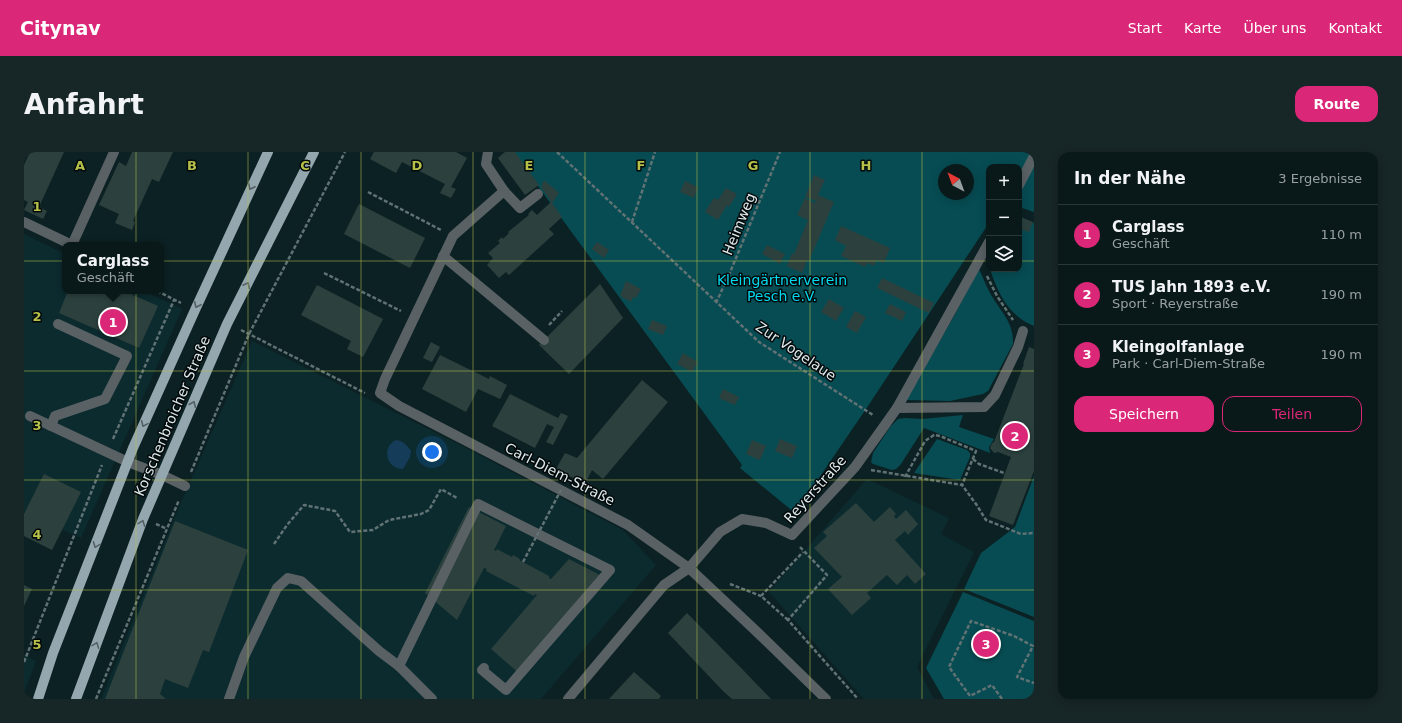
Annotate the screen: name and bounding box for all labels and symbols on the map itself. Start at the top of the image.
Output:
text: A [75,158,85,173]
text: B [187,158,197,173]
text: C [300,158,310,173]
text: D [412,158,423,173]
text: E [525,158,533,173]
text: F [637,158,645,173]
text: G [748,158,758,173]
text: H [861,158,871,173]
north arrow [938,164,974,200]
one-way arrow [248,183,256,191]
street label: Heimweg [719,191,759,257]
text: 1 [32,199,42,214]
park label: Kleingärtnerverein Pesch e.V. [717,272,847,304]
one-way arrow [242,282,250,289]
one-way arrow [194,301,202,309]
pin: 1 [100,307,126,337]
text: 2 [32,309,42,324]
street label: Zur Vogelaue [753,318,839,384]
street label: Korschenbroicher Straße [131,333,213,499]
one-way arrow [188,400,196,408]
text: 3 [32,418,42,433]
one-way arrow [141,420,149,428]
pin: 2 [1002,421,1028,451]
street label: Carl-Diem-Straße [502,439,618,509]
your location [422,442,442,462]
street label: Reyerstraße [781,452,849,526]
one-way arrow [137,520,145,527]
text: 4 [32,527,42,542]
one-way arrow [92,541,100,548]
pin: 3 [973,629,999,659]
text: 5 [32,637,42,652]
one-way arrow [92,641,100,648]

